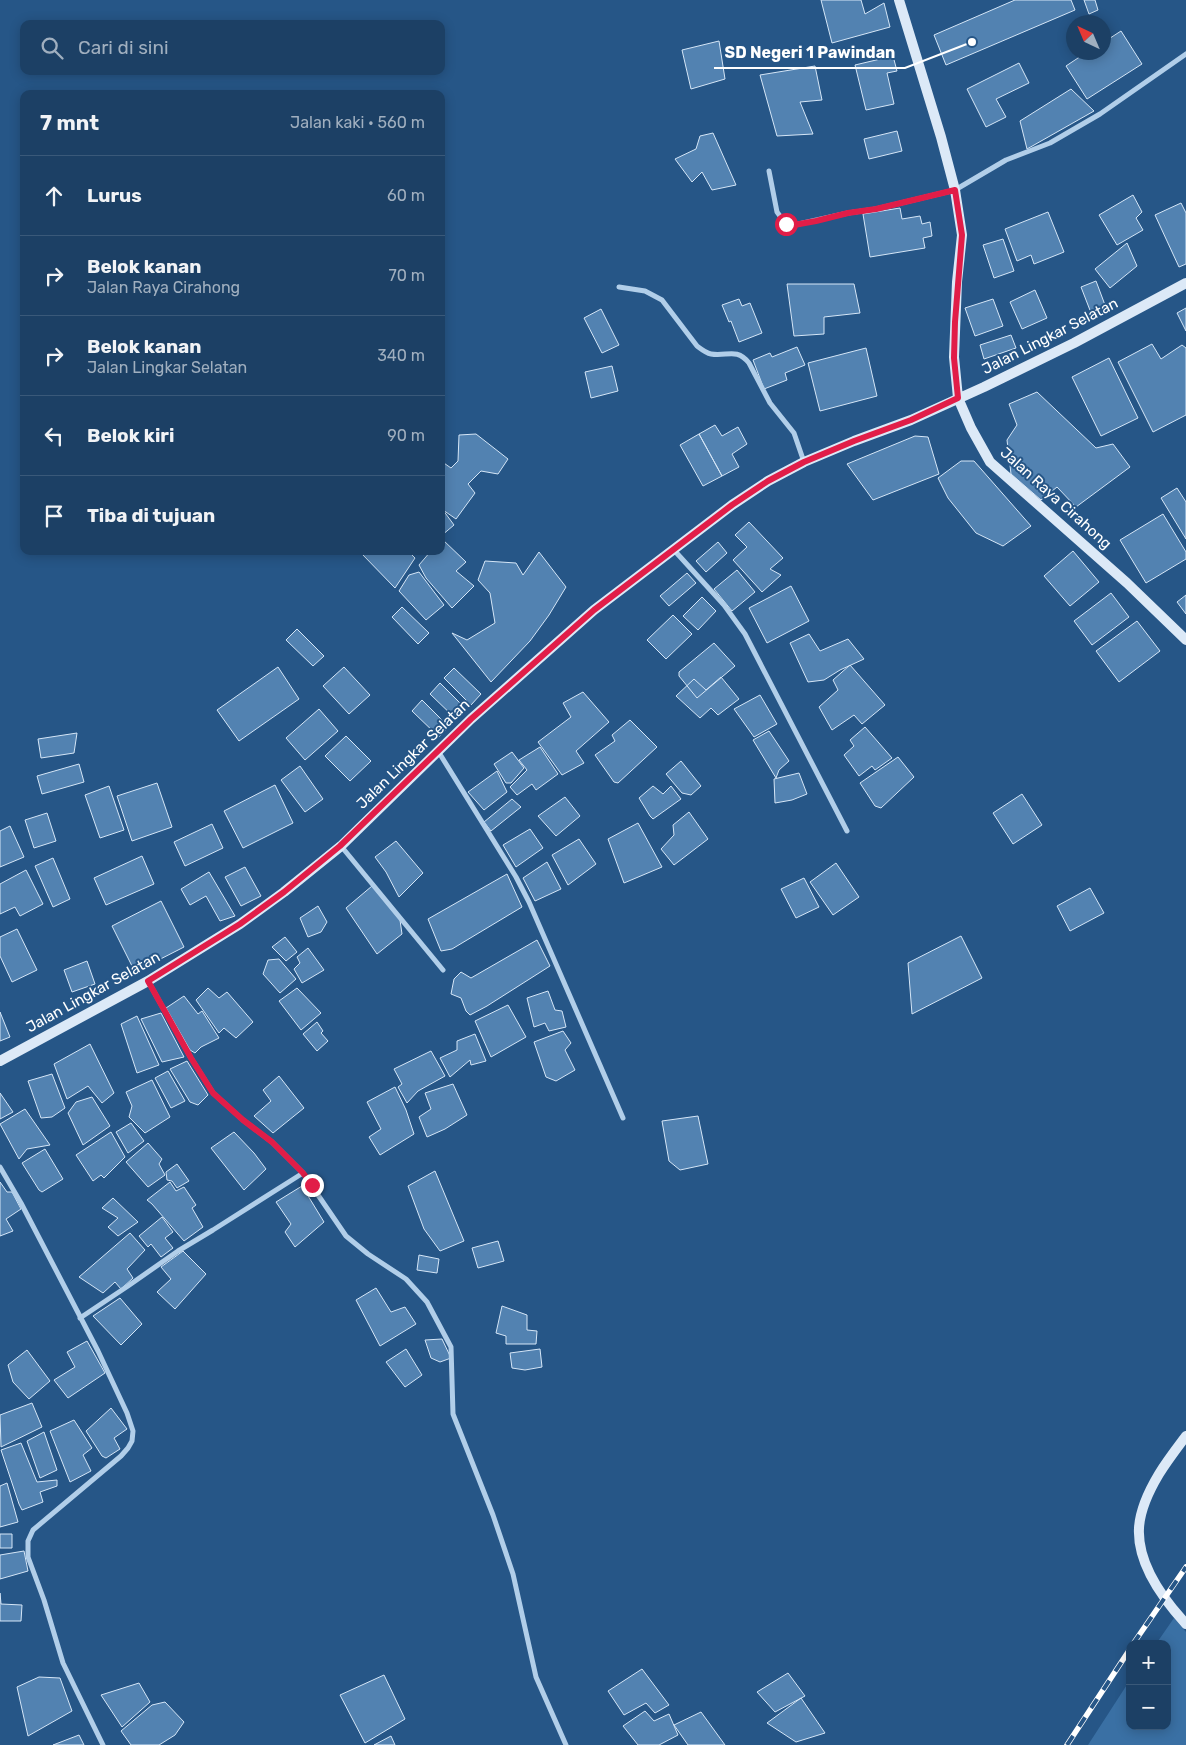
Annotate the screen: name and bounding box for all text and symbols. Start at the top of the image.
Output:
north arrow [1066,15,1111,60]
search box [20,20,445,75]
icon: search [38,34,66,62]
text: Cari di sini [78,36,169,59]
callout: SD Negeri 1 Pawindan [714,37,905,68]
text: SD Negeri 1 Pawindan [725,43,895,62]
text: 7 mnt [40,110,99,135]
text: Jalan kaki · 560 m [290,113,425,132]
icon: ahead [40,182,68,210]
text: Lurus [87,184,142,207]
text: 60 m [387,186,425,205]
route start [775,213,798,236]
text: Belok kanan [87,255,202,278]
icon: right [40,262,68,290]
text: 70 m [388,266,425,285]
text: Jalan Raya Cirahong [87,278,240,297]
street label: Jalan Lingkar Selatan [979,294,1121,378]
text: Belok kanan [87,335,202,358]
icon: right [40,342,68,370]
text: 340 m [377,346,425,365]
text: Jalan Lingkar Selatan [87,358,247,377]
icon: left [40,422,68,450]
text: Belok kiri [87,424,174,447]
text: 90 m [387,426,425,445]
street label: Jalan Raya Cirahong [997,443,1115,553]
icon: arrive [40,502,68,530]
text: Tiba di tujuan [87,504,215,527]
street label: Jalan Lingkar Selatan [353,695,473,813]
street label: Jalan Lingkar Selatan [23,948,163,1036]
route end [301,1174,324,1197]
map controls [1126,1640,1171,1730]
button: + [1126,1640,1171,1685]
button: − [1126,1685,1171,1730]

